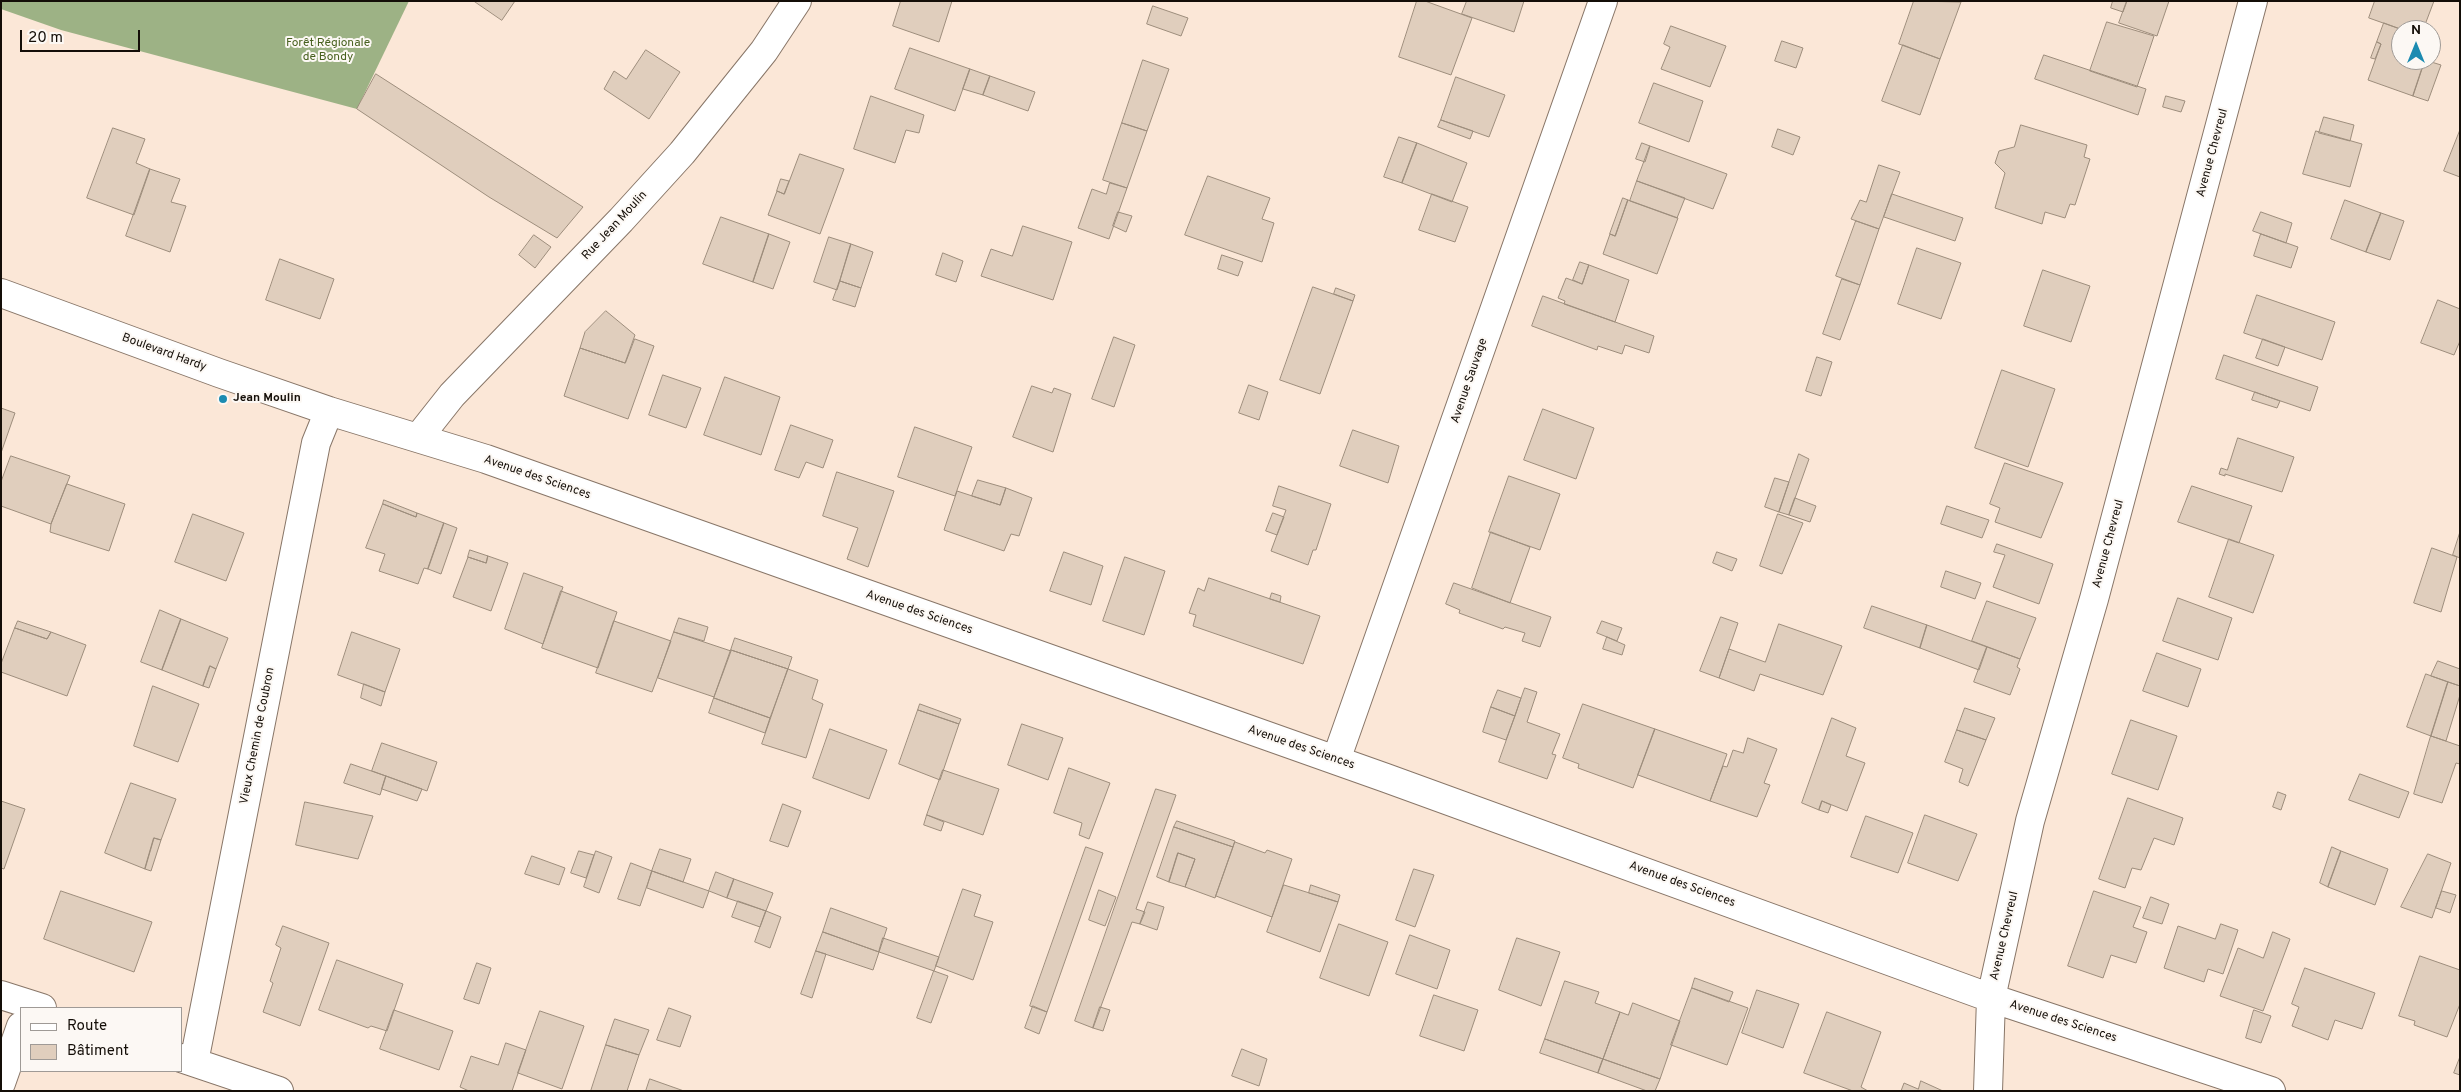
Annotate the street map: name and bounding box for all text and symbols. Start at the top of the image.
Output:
scale bar [22,20,142,52]
north arrow [2391,20,2441,70]
text: N [2411,22,2421,39]
text: 20 m [28,29,63,48]
park label: Forêt Régionale de Bondy [286,37,370,65]
street label: Avenue Chevreul [2194,107,2232,199]
street label: Rue Jean Moulin [579,189,651,263]
street label: Boulevard Hardy [120,331,208,375]
street label: Avenue Sauvage [1449,337,1491,425]
place label: Jean Moulin [233,392,301,406]
marker: Jean Moulin [217,393,229,405]
street label: Avenue des Sciences [482,453,592,503]
street label: Avenue Chevreul [2090,498,2128,590]
street label: Avenue des Sciences [864,588,974,638]
street label: Vieux Chemin de Coubron [238,666,278,806]
street label: Avenue des Sciences [1246,723,1356,773]
street label: Avenue des Sciences [1627,859,1737,911]
street label: Avenue Chevreul [1988,890,2022,982]
street label: Avenue des Sciences [2007,998,2119,1046]
legend [20,1007,182,1072]
text: Route [67,1017,107,1036]
text: Bâtiment [67,1042,129,1061]

